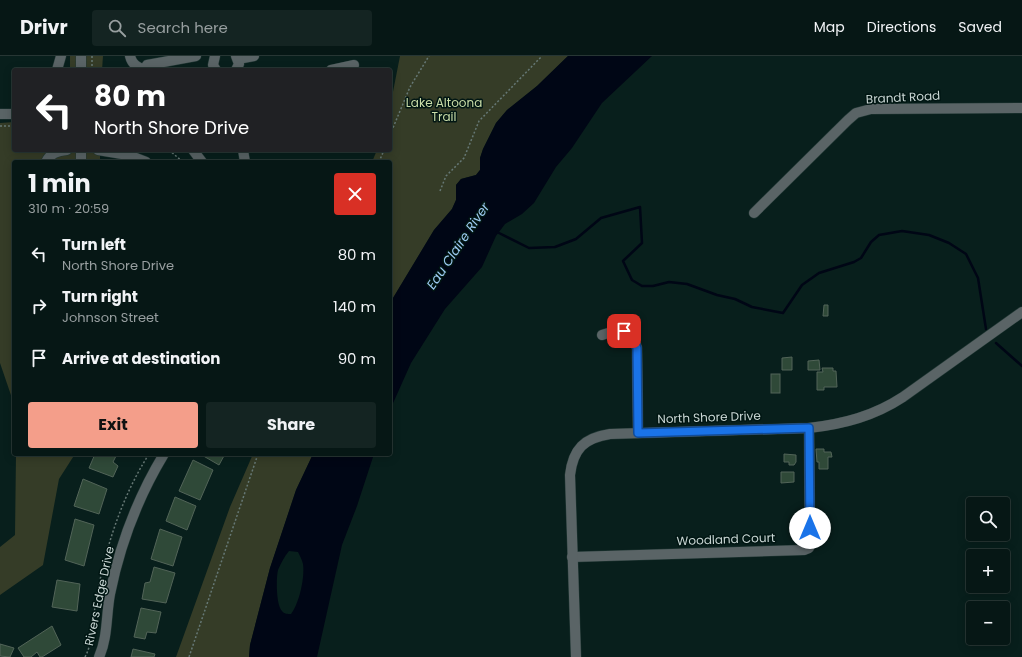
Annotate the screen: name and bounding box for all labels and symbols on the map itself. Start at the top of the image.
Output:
street label: Brandt Road [865,87,941,107]
park label: Lake Altoona Trail [406,94,482,125]
water label: Eau Claire River [422,198,495,293]
pin [607,314,641,348]
street label: North Shore Drive [657,407,761,427]
position arrow [789,507,831,549]
street label: Woodland Court [676,529,776,549]
street label: Rivers Edge Drive [80,545,118,647]

